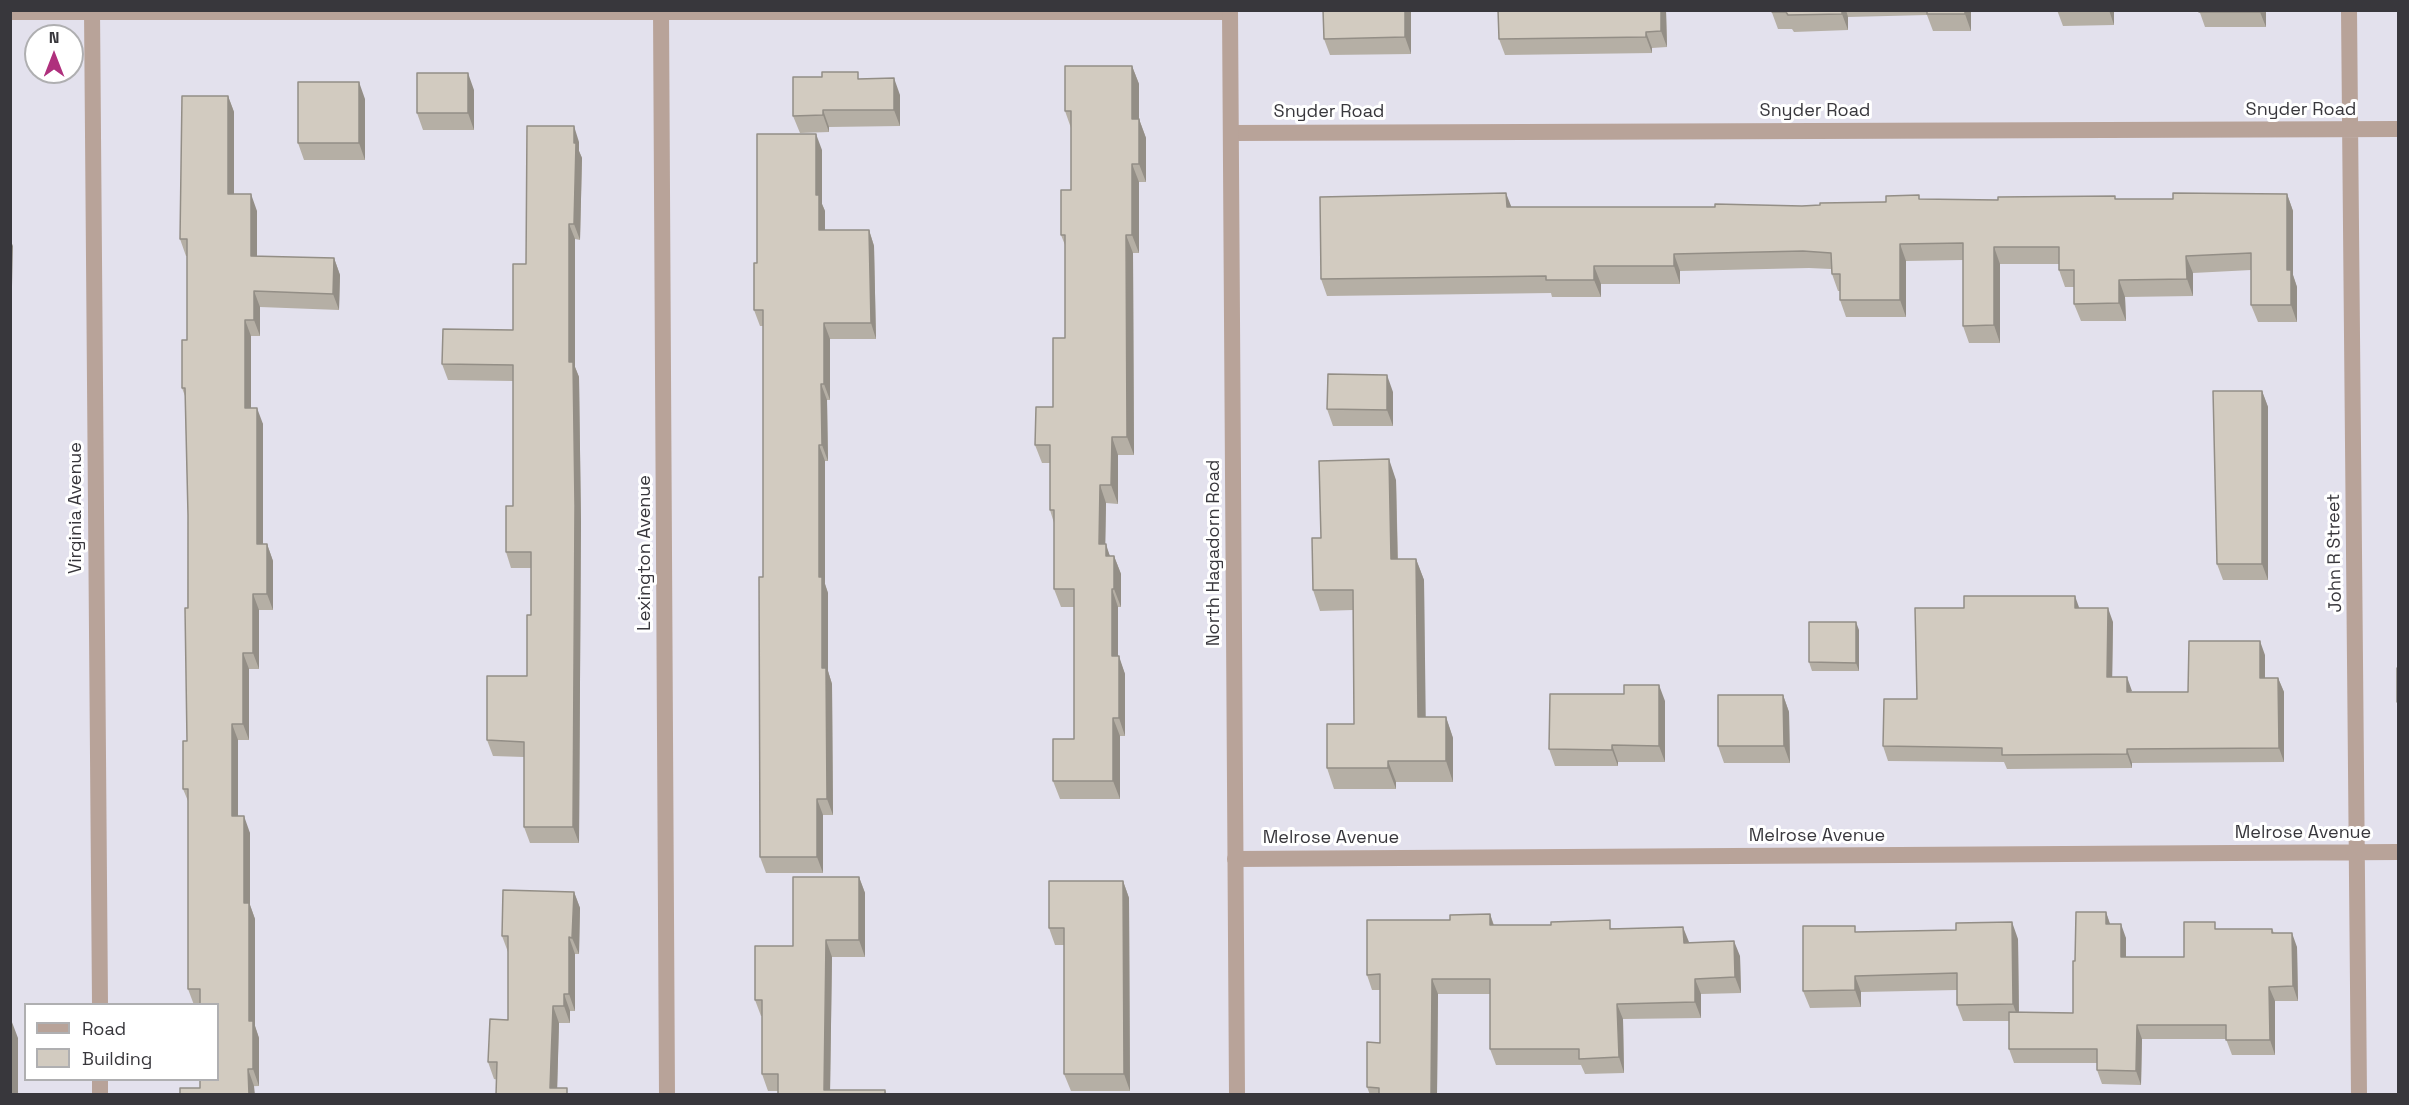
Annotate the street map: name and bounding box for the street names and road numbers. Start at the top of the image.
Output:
street label: Snyder Road [2246,99,2356,121]
street label: Snyder Road [1760,100,1870,122]
street label: Snyder Road [1274,101,1384,123]
street label: Virginia Avenue [65,442,87,574]
street label: North Hagadorn Road [1203,460,1225,646]
street label: Lexington Avenue [634,475,656,631]
street label: John R Street [2323,493,2347,613]
street label: Melrose Avenue [2235,822,2371,844]
street label: Melrose Avenue [1749,825,1885,847]
street label: Melrose Avenue [1263,827,1399,849]

